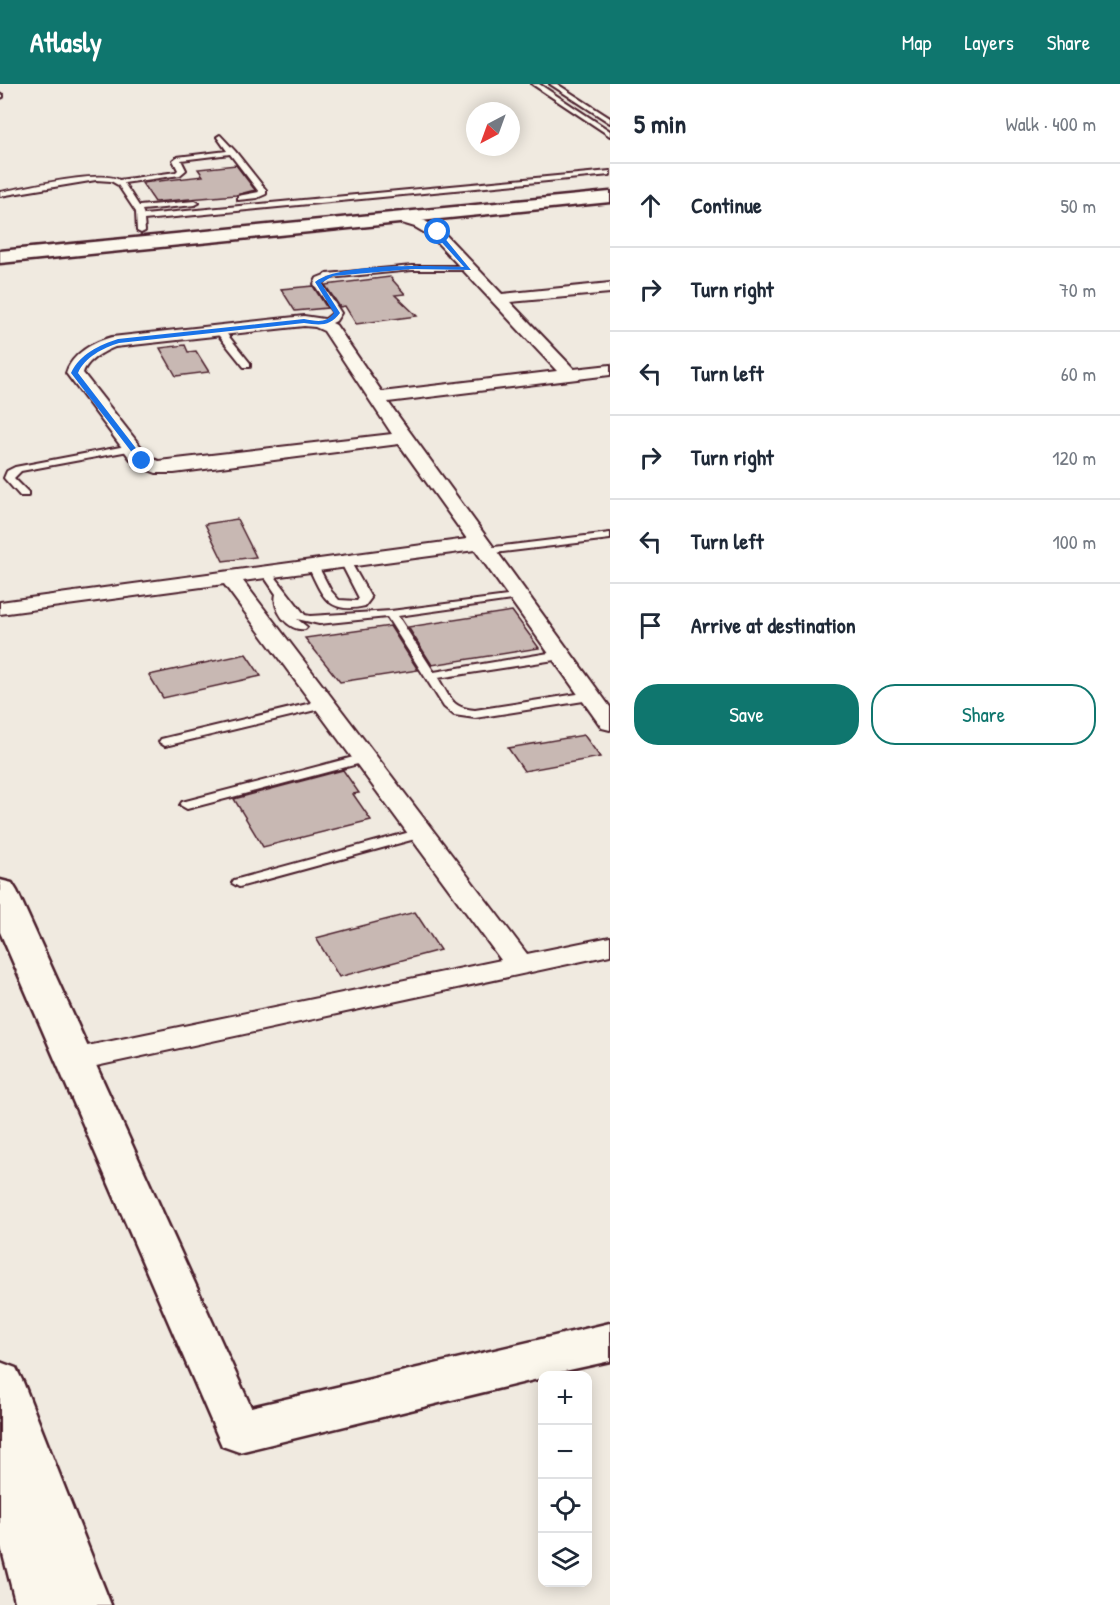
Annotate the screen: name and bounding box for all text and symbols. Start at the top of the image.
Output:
text: Atlasly [30,23,102,61]
text: Map [902,28,931,57]
text: Layers [964,28,1014,57]
text: Share [1047,28,1090,57]
north arrow [466,102,520,156]
text: 5 min [634,106,686,141]
text: Walk · 400 m [1005,110,1096,137]
icon: ahead [634,189,667,222]
text: Continue [691,190,762,220]
text: 50 m [1060,192,1096,219]
route start [424,218,450,244]
icon: right [634,273,667,306]
text: Turn right [691,274,774,304]
text: 70 m [1059,276,1096,303]
icon: left [634,357,667,390]
text: Turn left [691,358,764,388]
text: 60 m [1061,360,1096,387]
icon: right [634,441,667,474]
text: Turn right [691,442,774,472]
text: 120 m [1052,444,1096,471]
route end [128,447,154,473]
icon: left [634,525,667,558]
text: Turn left [691,526,764,556]
text: 100 m [1053,528,1096,555]
icon: arrive [634,609,667,642]
text: Arrive at destination [691,610,856,640]
button: Save [634,684,859,745]
button: Share [871,684,1096,745]
map controls [538,1371,592,1587]
button: + [538,1371,592,1425]
button: − [538,1425,592,1479]
button: locate [538,1479,592,1533]
button: layers [538,1533,592,1587]

